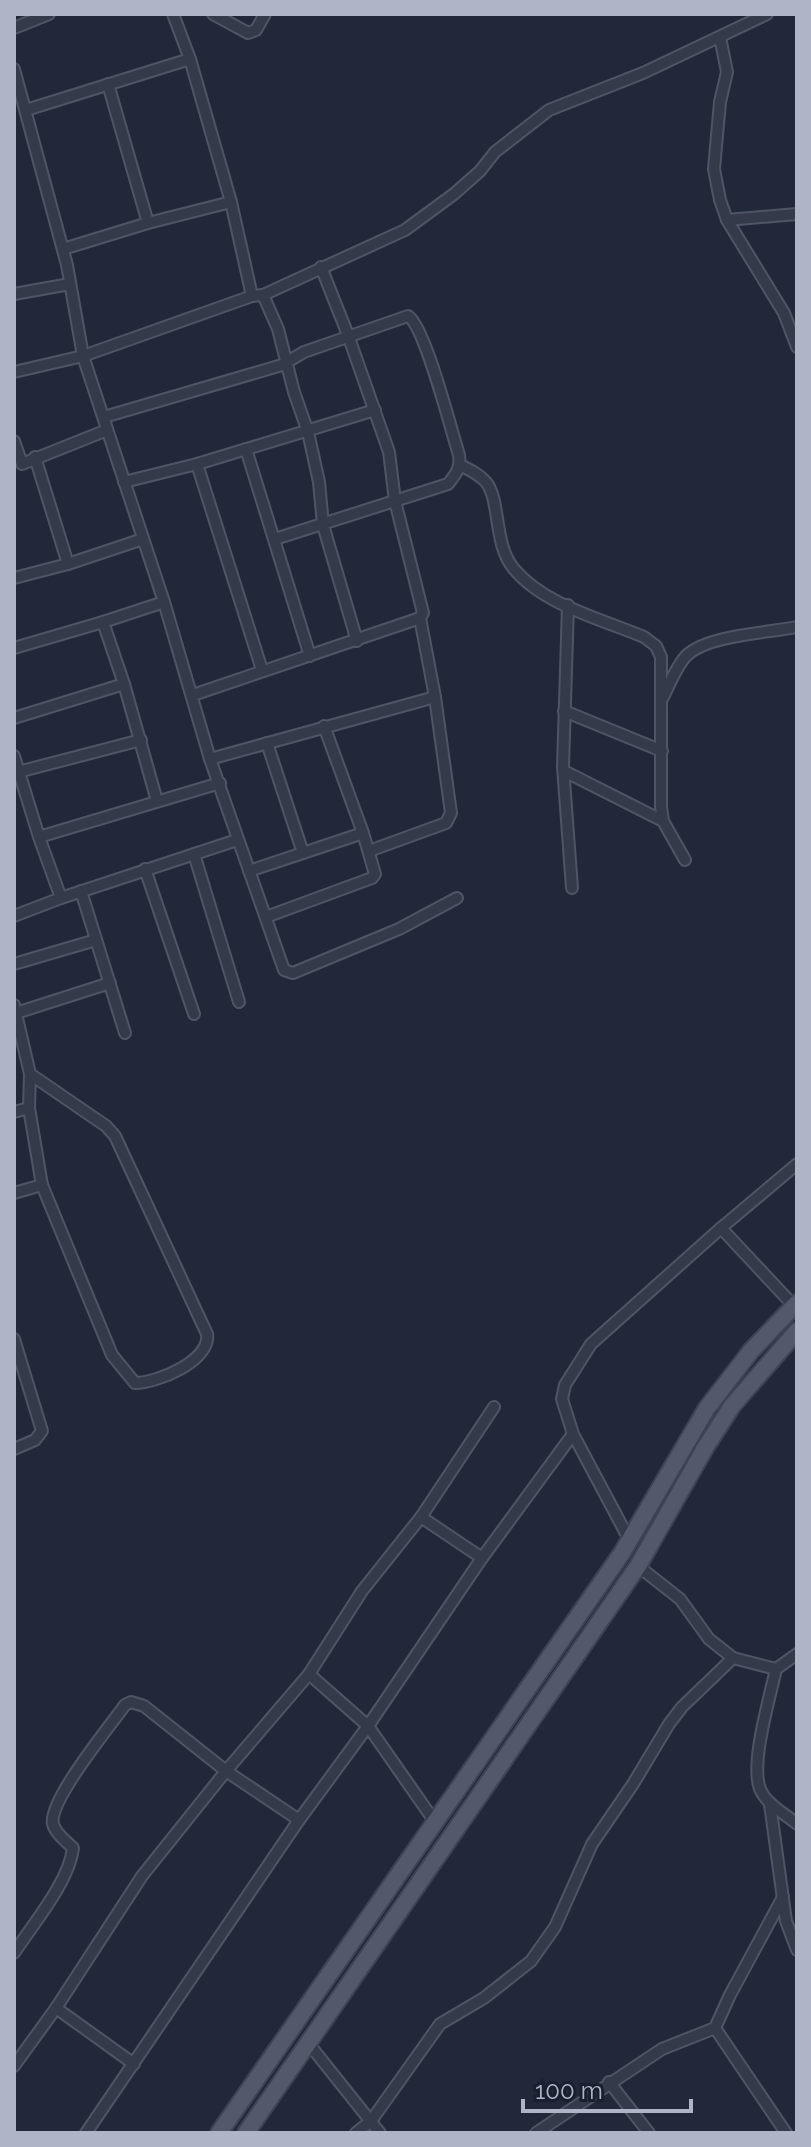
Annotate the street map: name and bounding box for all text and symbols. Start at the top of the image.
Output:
scale bar [523,2063,691,2113]
text: 100 m [535,2076,603,2105]

